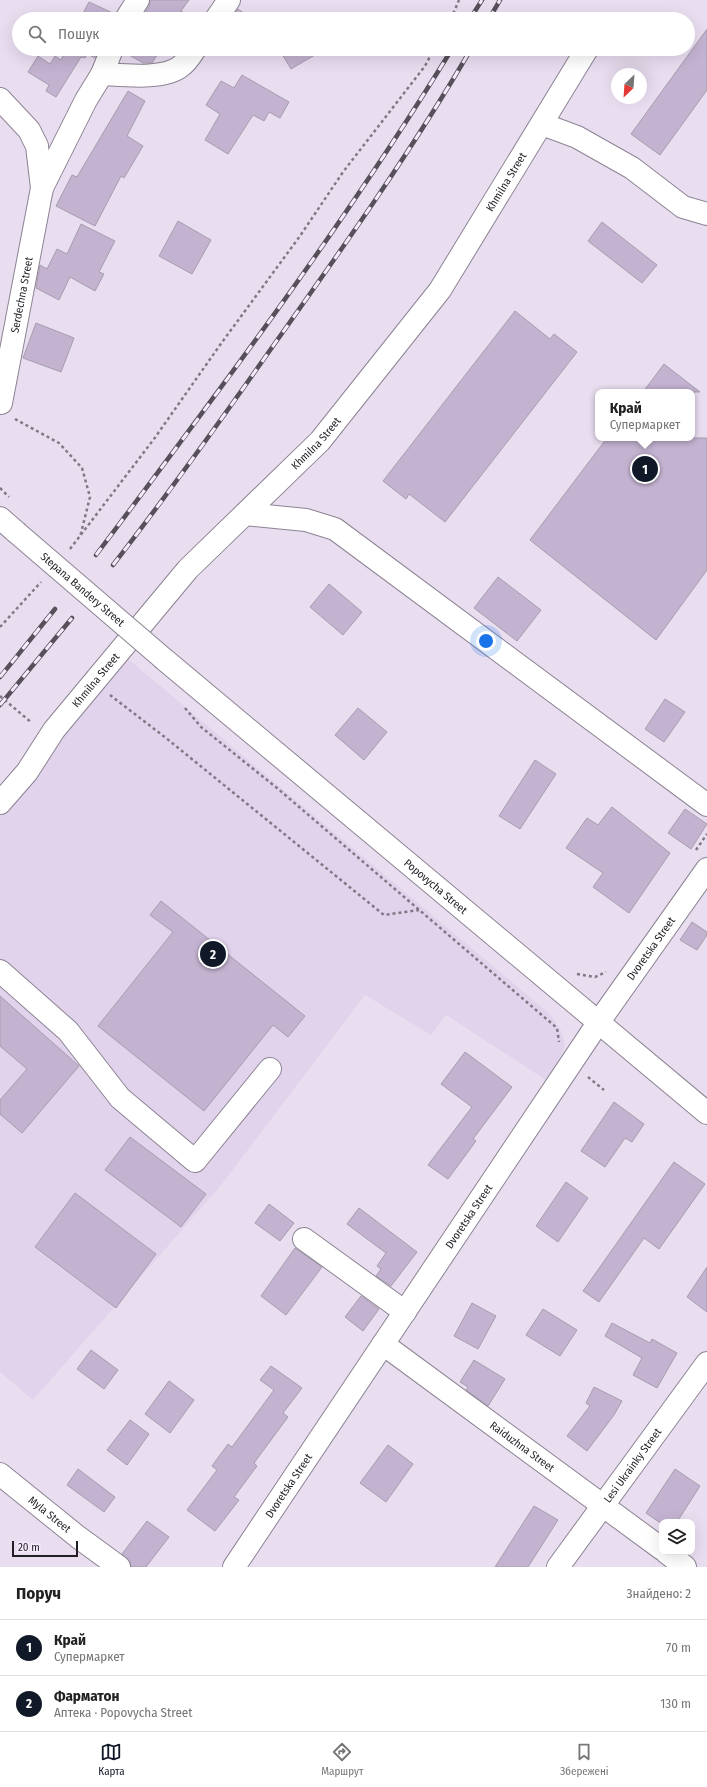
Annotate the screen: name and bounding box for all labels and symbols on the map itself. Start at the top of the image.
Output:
north arrow [611,68,647,104]
street label: Khmilna Street [483,150,529,214]
street label: Serdechna Street [8,255,35,334]
street label: Khmilna Street [288,414,343,472]
pin: 1 [632,454,658,484]
street label: Stepana Bandery Street [38,550,128,629]
your location [476,631,496,651]
street label: Khmilna Street [69,650,122,710]
street label: Popovycha Street [402,856,470,917]
street label: Dvoretska Street [624,914,678,982]
pin: 2 [200,939,226,969]
street label: Dvoretska Street [443,1181,495,1251]
street label: Raiduzhna Street [488,1418,558,1475]
street label: Lesi Ukrainky Street [601,1425,664,1505]
street label: Dvoretska Street [262,1451,315,1520]
street label: Myla Street [26,1493,74,1535]
scale bar [12,1539,78,1558]

